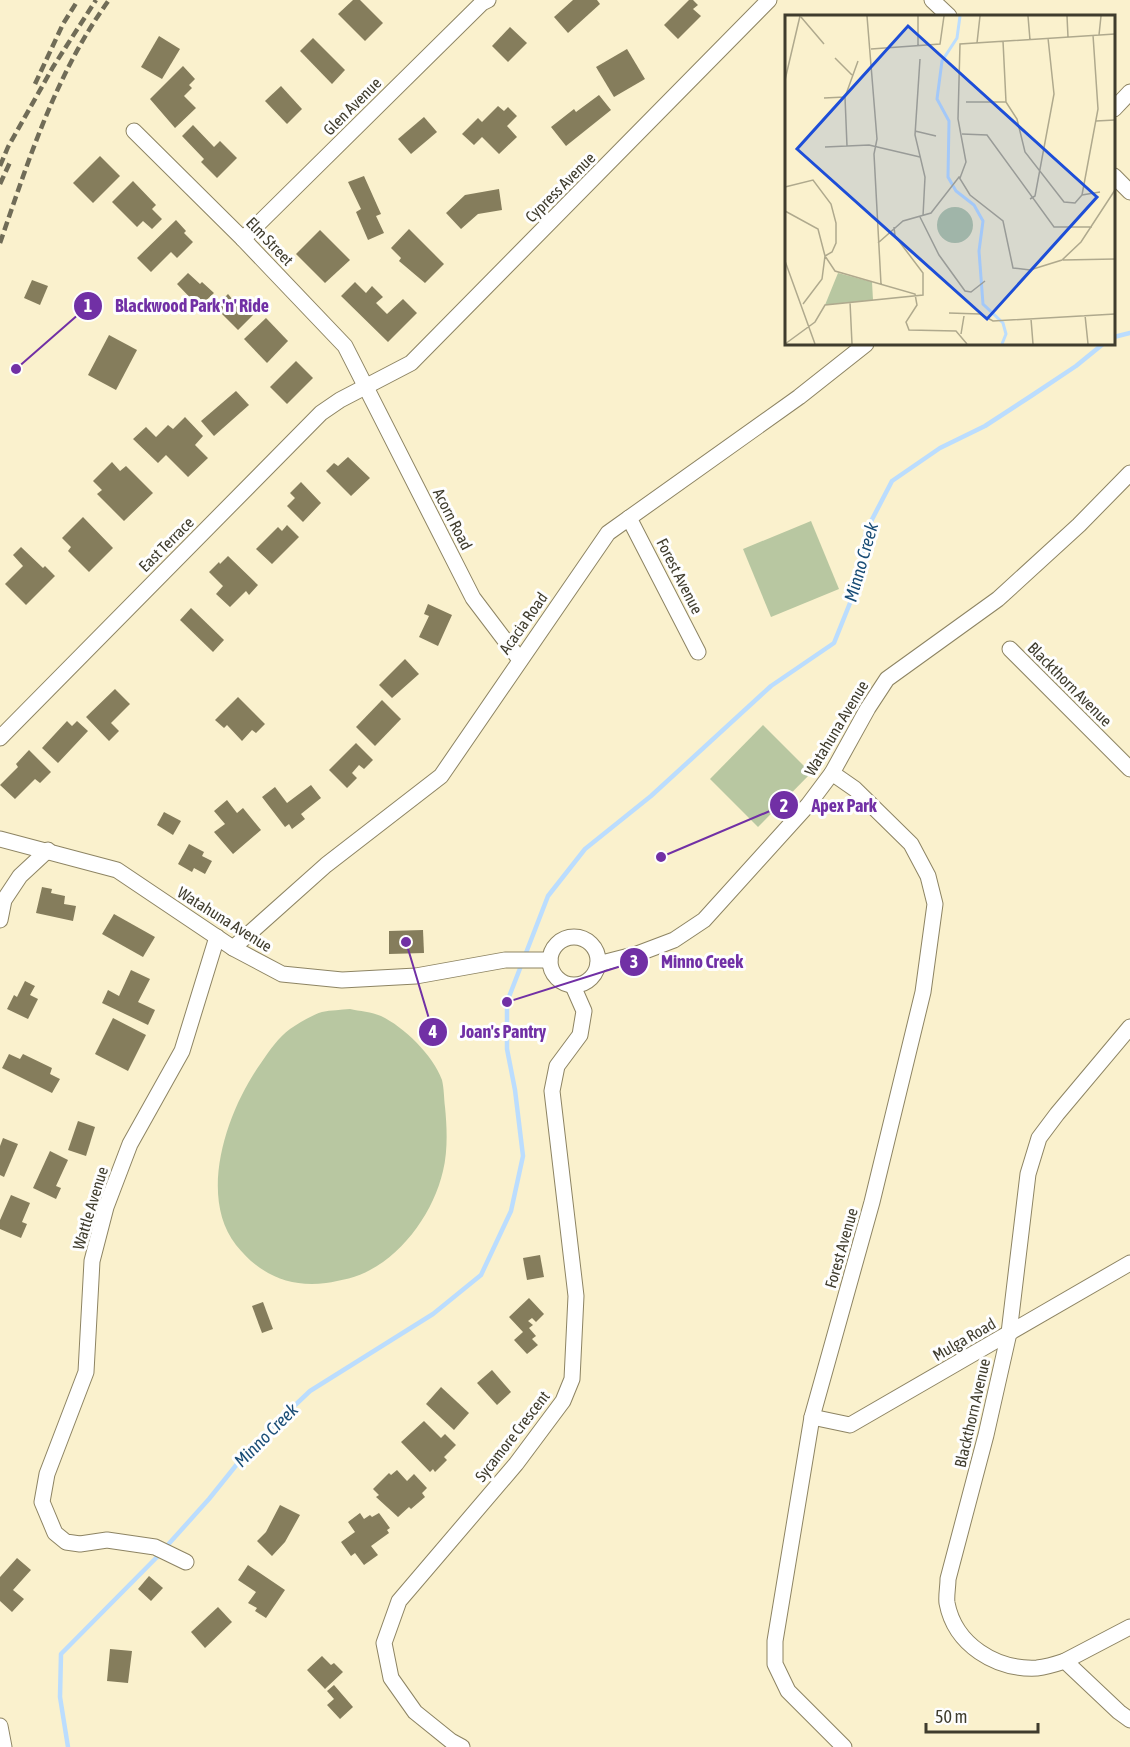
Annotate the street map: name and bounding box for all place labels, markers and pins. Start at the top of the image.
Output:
callout: Blackwood Park 'n' Ride [73,288,281,324]
callout: Apex Park [769,787,888,823]
callout: Minno Creek [619,944,755,980]
callout: Joan's Pantry [418,1014,559,1050]

